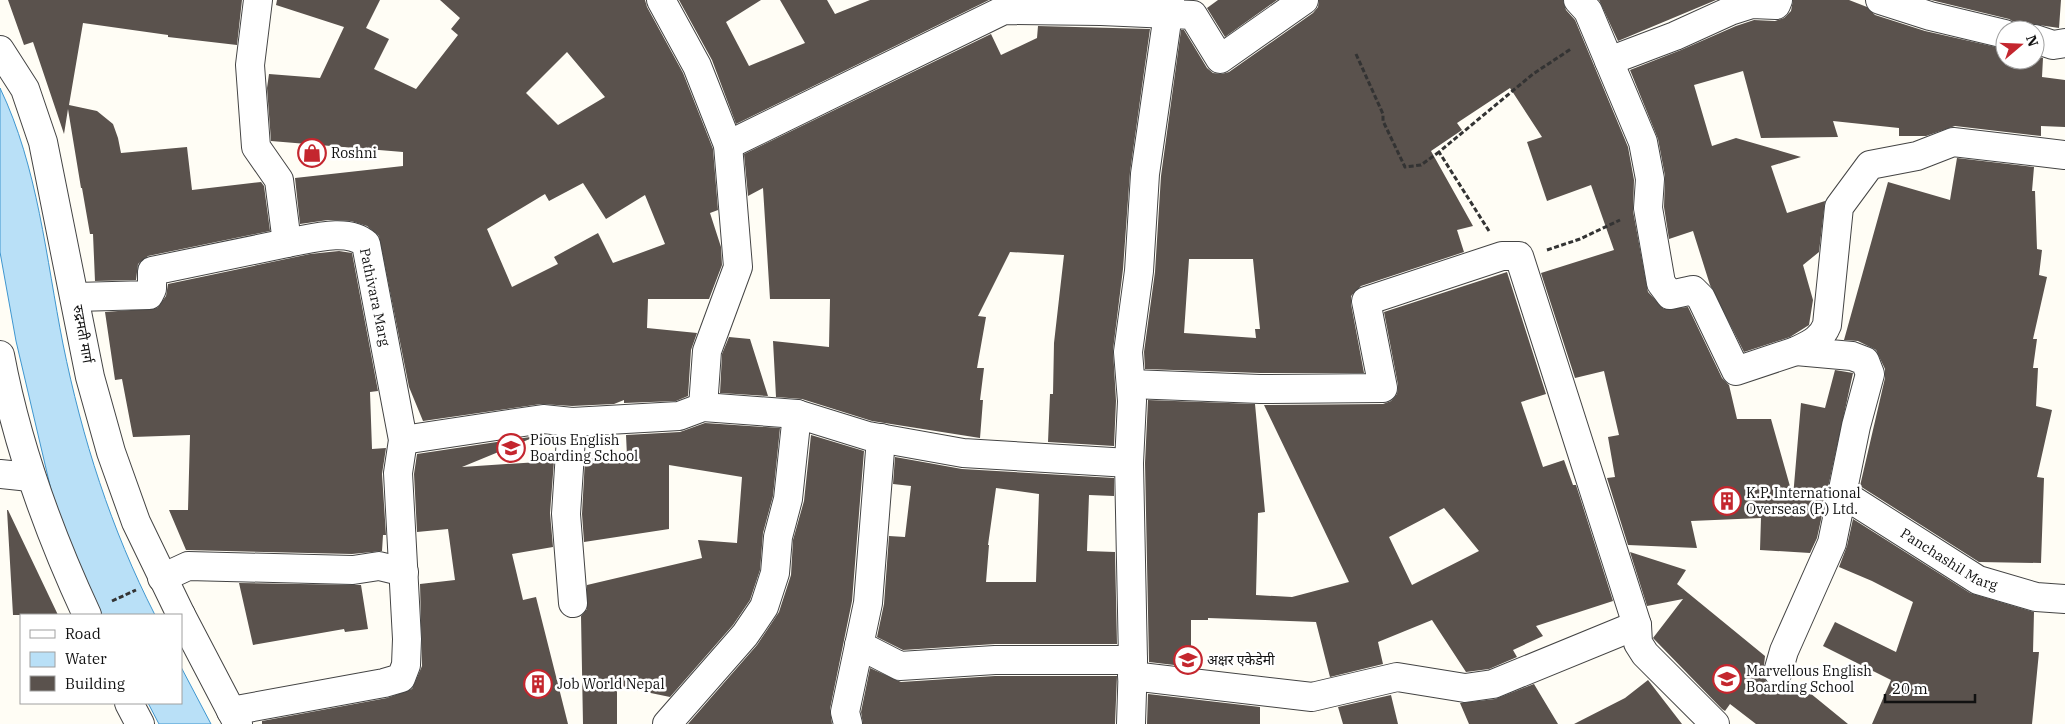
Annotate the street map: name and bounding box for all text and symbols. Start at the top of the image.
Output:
north arrow [1995,20,2045,70]
text: N [2022,33,2043,49]
shop icon: Roshni [297,138,327,168]
place label: Roshni [331,144,377,162]
street label: Pathivara Marg [356,246,394,348]
street label: रुद्रमती मार्ग [69,303,97,366]
place label: Pious English Boarding School [530,431,638,465]
school or university icon: Pious English Boarding School [496,433,526,463]
place label: K.P. International Overseas (P.) Ltd. [1746,484,1861,518]
building icon: K.P. International Overseas (P.) Ltd. [1712,486,1742,516]
street label: Panchashil Marg [1897,524,2000,594]
legend [20,614,182,704]
text: Road [65,624,101,643]
school or university icon: अक्षर एकेडेमी [1173,645,1203,675]
text: Water [65,649,107,668]
place label: अक्षर एकेडेमी [1207,651,1275,669]
place label: Marvellous English Boarding School [1746,662,1872,696]
school or university icon: Marvellous English Boarding School [1712,664,1742,694]
building icon: Job World Nepal [523,669,553,699]
scale bar [1885,672,1975,704]
text: Building [65,674,125,693]
place label: Job World Nepal [557,675,665,693]
text: 20 m [1892,679,1928,698]

